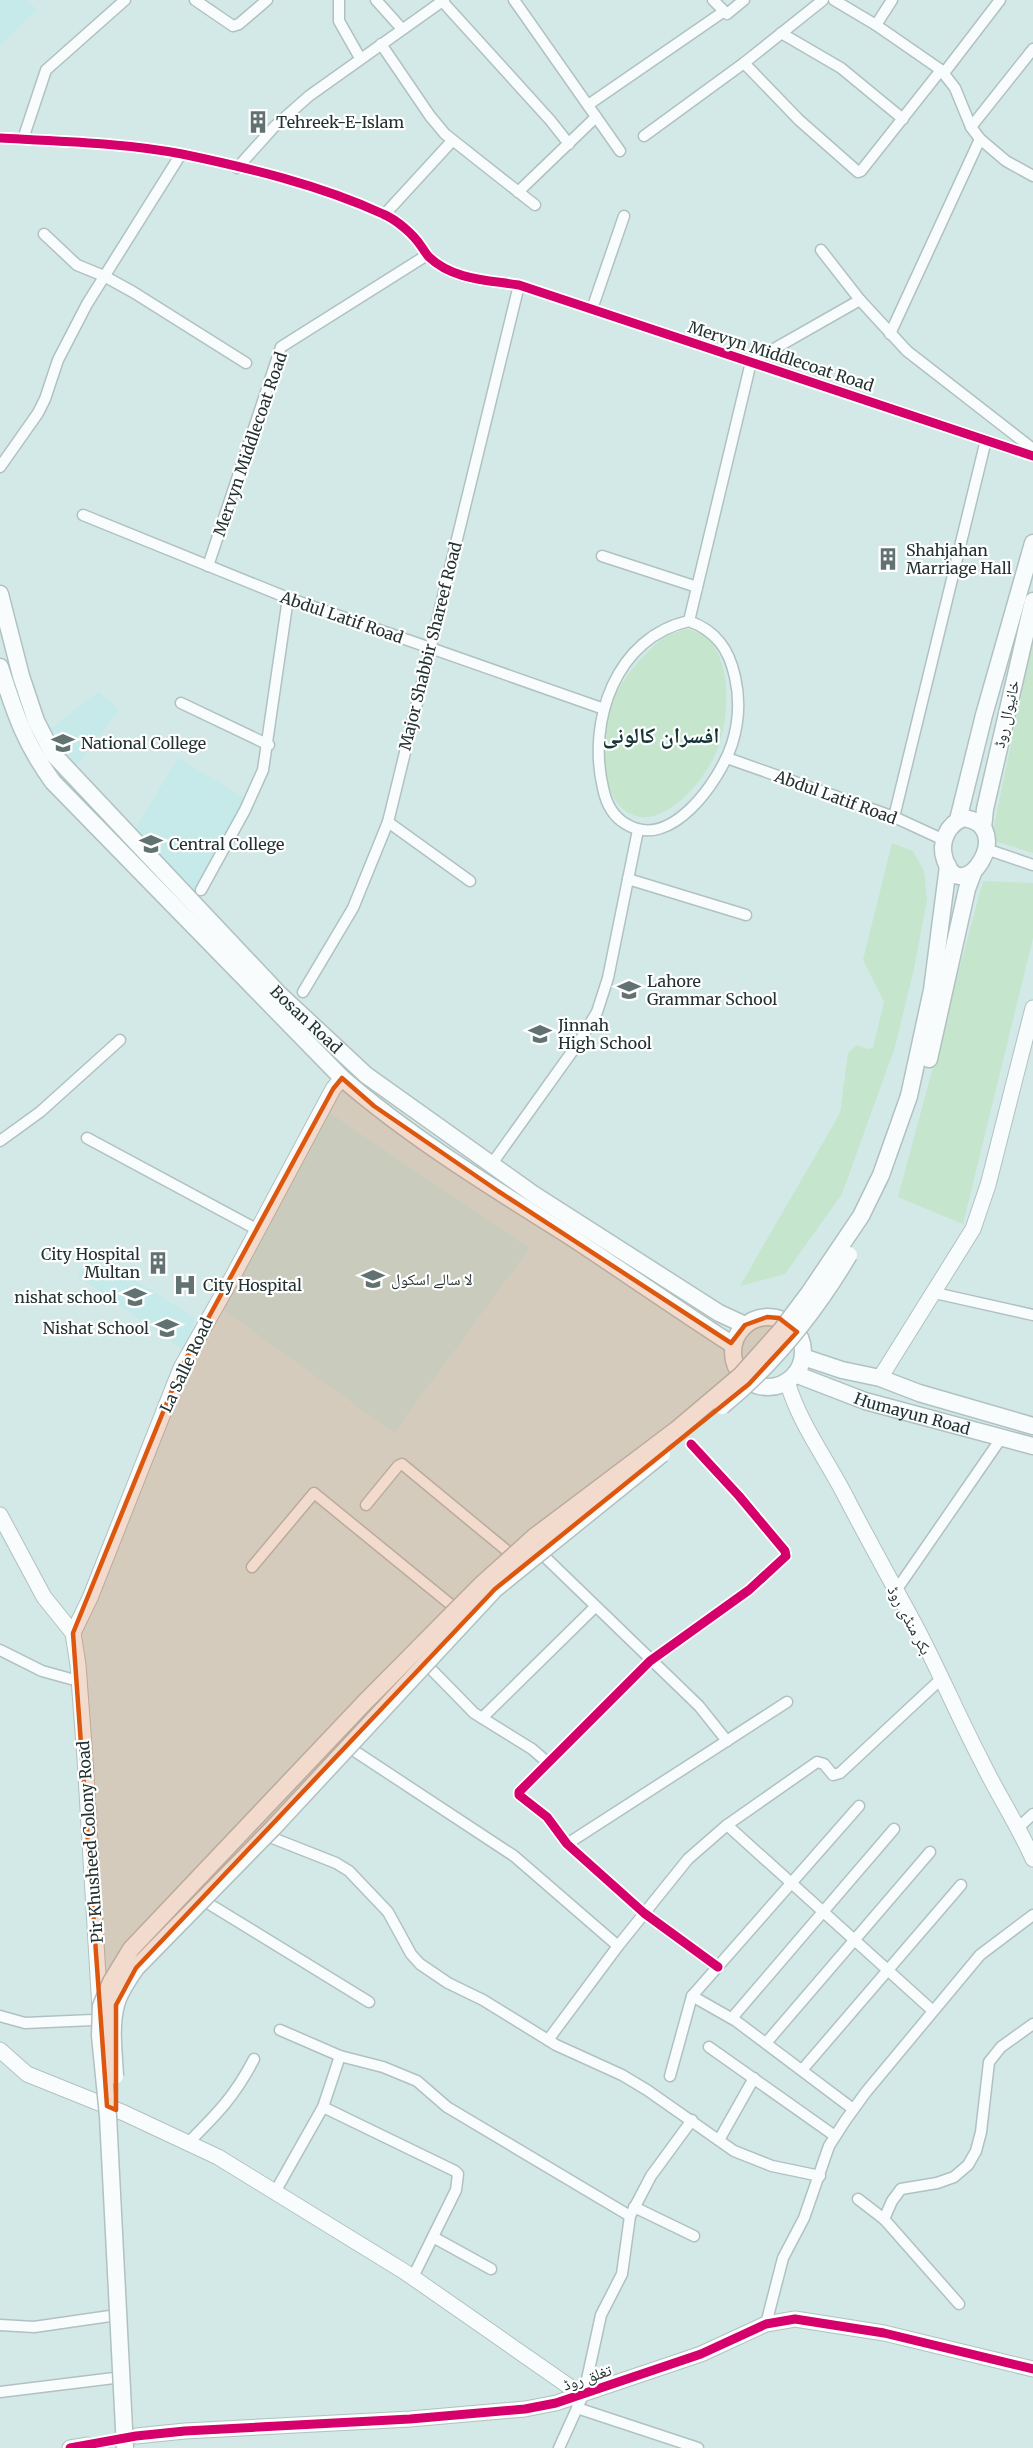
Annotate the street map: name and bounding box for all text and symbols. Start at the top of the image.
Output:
building icon: Tehreek-E-Islam [245,109,271,135]
place label: Tehreek-E-Islam [276,112,404,132]
street label: Mervyn Middlecoat Road [686,317,877,396]
street label: Mervyn Middlecoat Road [209,349,291,539]
street label: Major Shabbir Shareef Road [394,539,466,752]
place label: Shahjahan Marriage Hall [906,540,1012,578]
building icon: Shahjahan Marriage Hall [875,546,901,572]
street label: Abdul Latif Road [277,586,406,647]
street label: خانیوال روڈ [988,678,1025,750]
district label: افسران کالونی [602,721,720,749]
school or university icon: National College [50,730,76,756]
place label: National College [81,733,206,753]
street label: Abdul Latif Road [771,765,900,828]
school or university icon: Central College [138,831,164,857]
place label: Central College [169,834,284,854]
place label: Lahore Grammar School [647,971,777,1009]
school or university icon: Lahore Grammar School [616,977,642,1003]
street label: Bosan Road [266,981,346,1058]
place label: Jinnah High School [557,1015,652,1053]
school or university icon: Jinnah High School [527,1021,553,1047]
place label: City Hospital Multan [41,1244,140,1282]
building icon: City Hospital Multan [145,1250,171,1276]
school or university icon: لا سالے اسکول [360,1266,386,1292]
place label: لا سالے اسکول [391,1269,473,1290]
hospital icon: City Hospital [172,1272,198,1298]
place label: City Hospital [203,1275,302,1295]
school or university icon: nishat school [122,1284,148,1310]
place label: nishat school [14,1287,117,1307]
street label: La Salle Road [155,1314,217,1416]
school or university icon: Nishat School [154,1315,180,1341]
place label: Nishat School [43,1318,149,1338]
street label: Humayun Road [851,1388,973,1439]
street label: بکر منڈی روڈ [883,1582,937,1659]
street label: Pir Khusheed Colony Road [73,1740,107,1944]
street label: تغلق روڈ [560,2359,615,2396]

